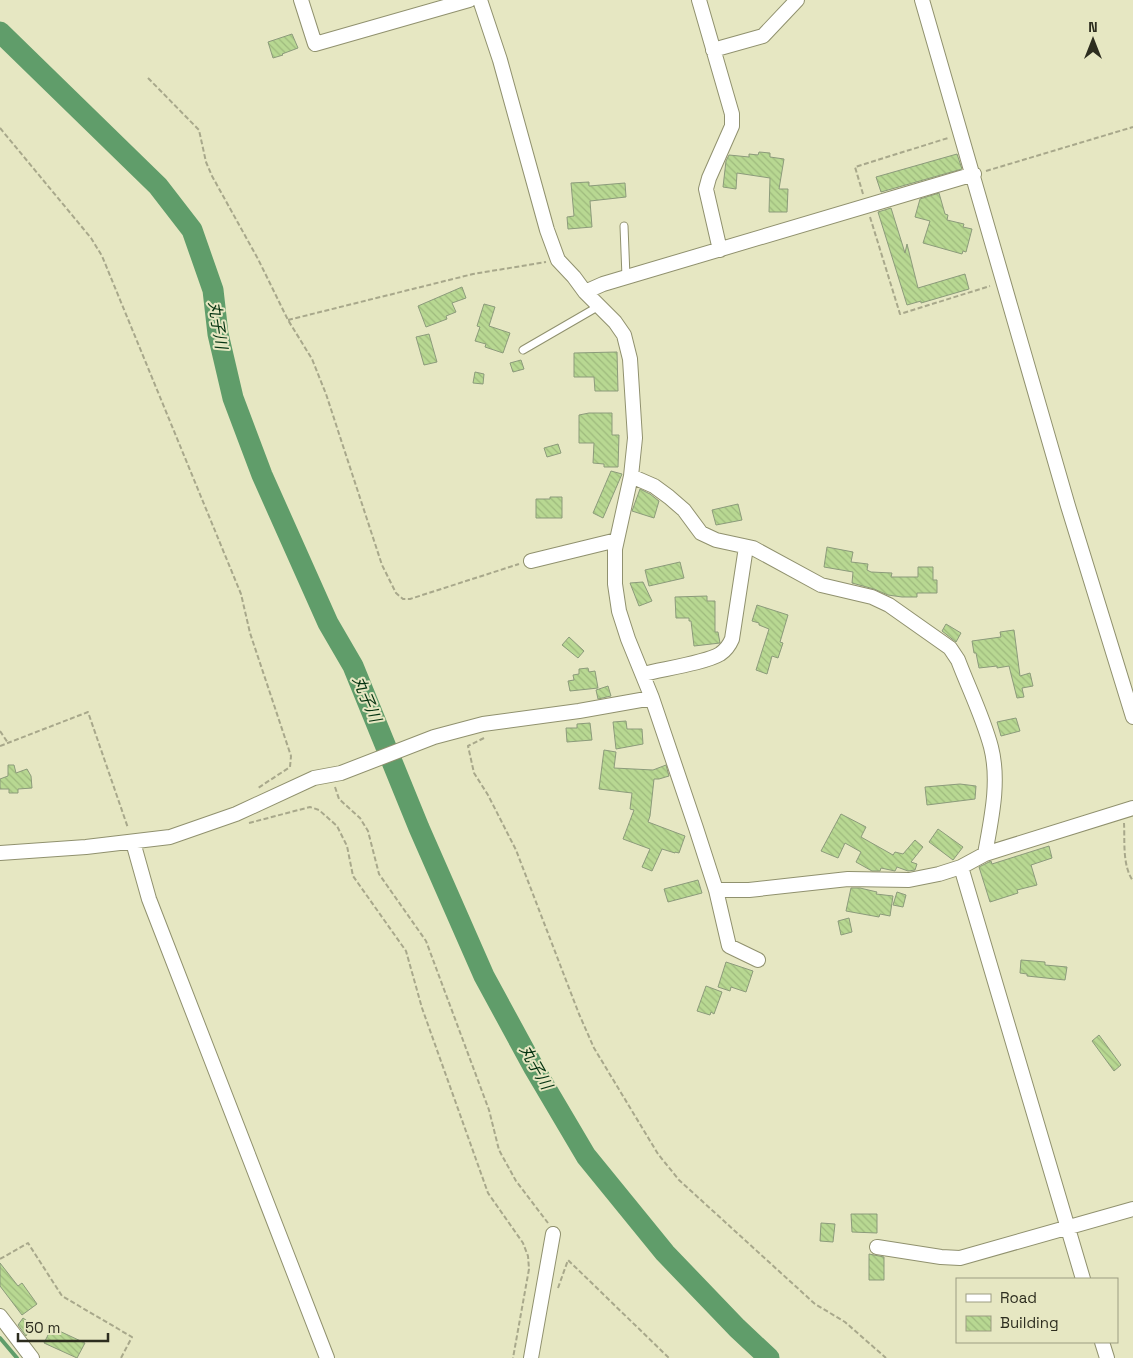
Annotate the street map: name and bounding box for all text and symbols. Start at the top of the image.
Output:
north arrow [1068,15,1118,65]
text: N [1088,18,1098,36]
water label: 丸子川 [204,300,232,352]
water label: 丸子川 [348,673,387,727]
water label: 丸子川 [515,1041,558,1095]
legend [956,1278,1118,1343]
text: Road [1000,1288,1037,1307]
scale bar [18,1310,108,1342]
text: Building [1000,1313,1059,1332]
text: 50 m [25,1318,60,1337]

